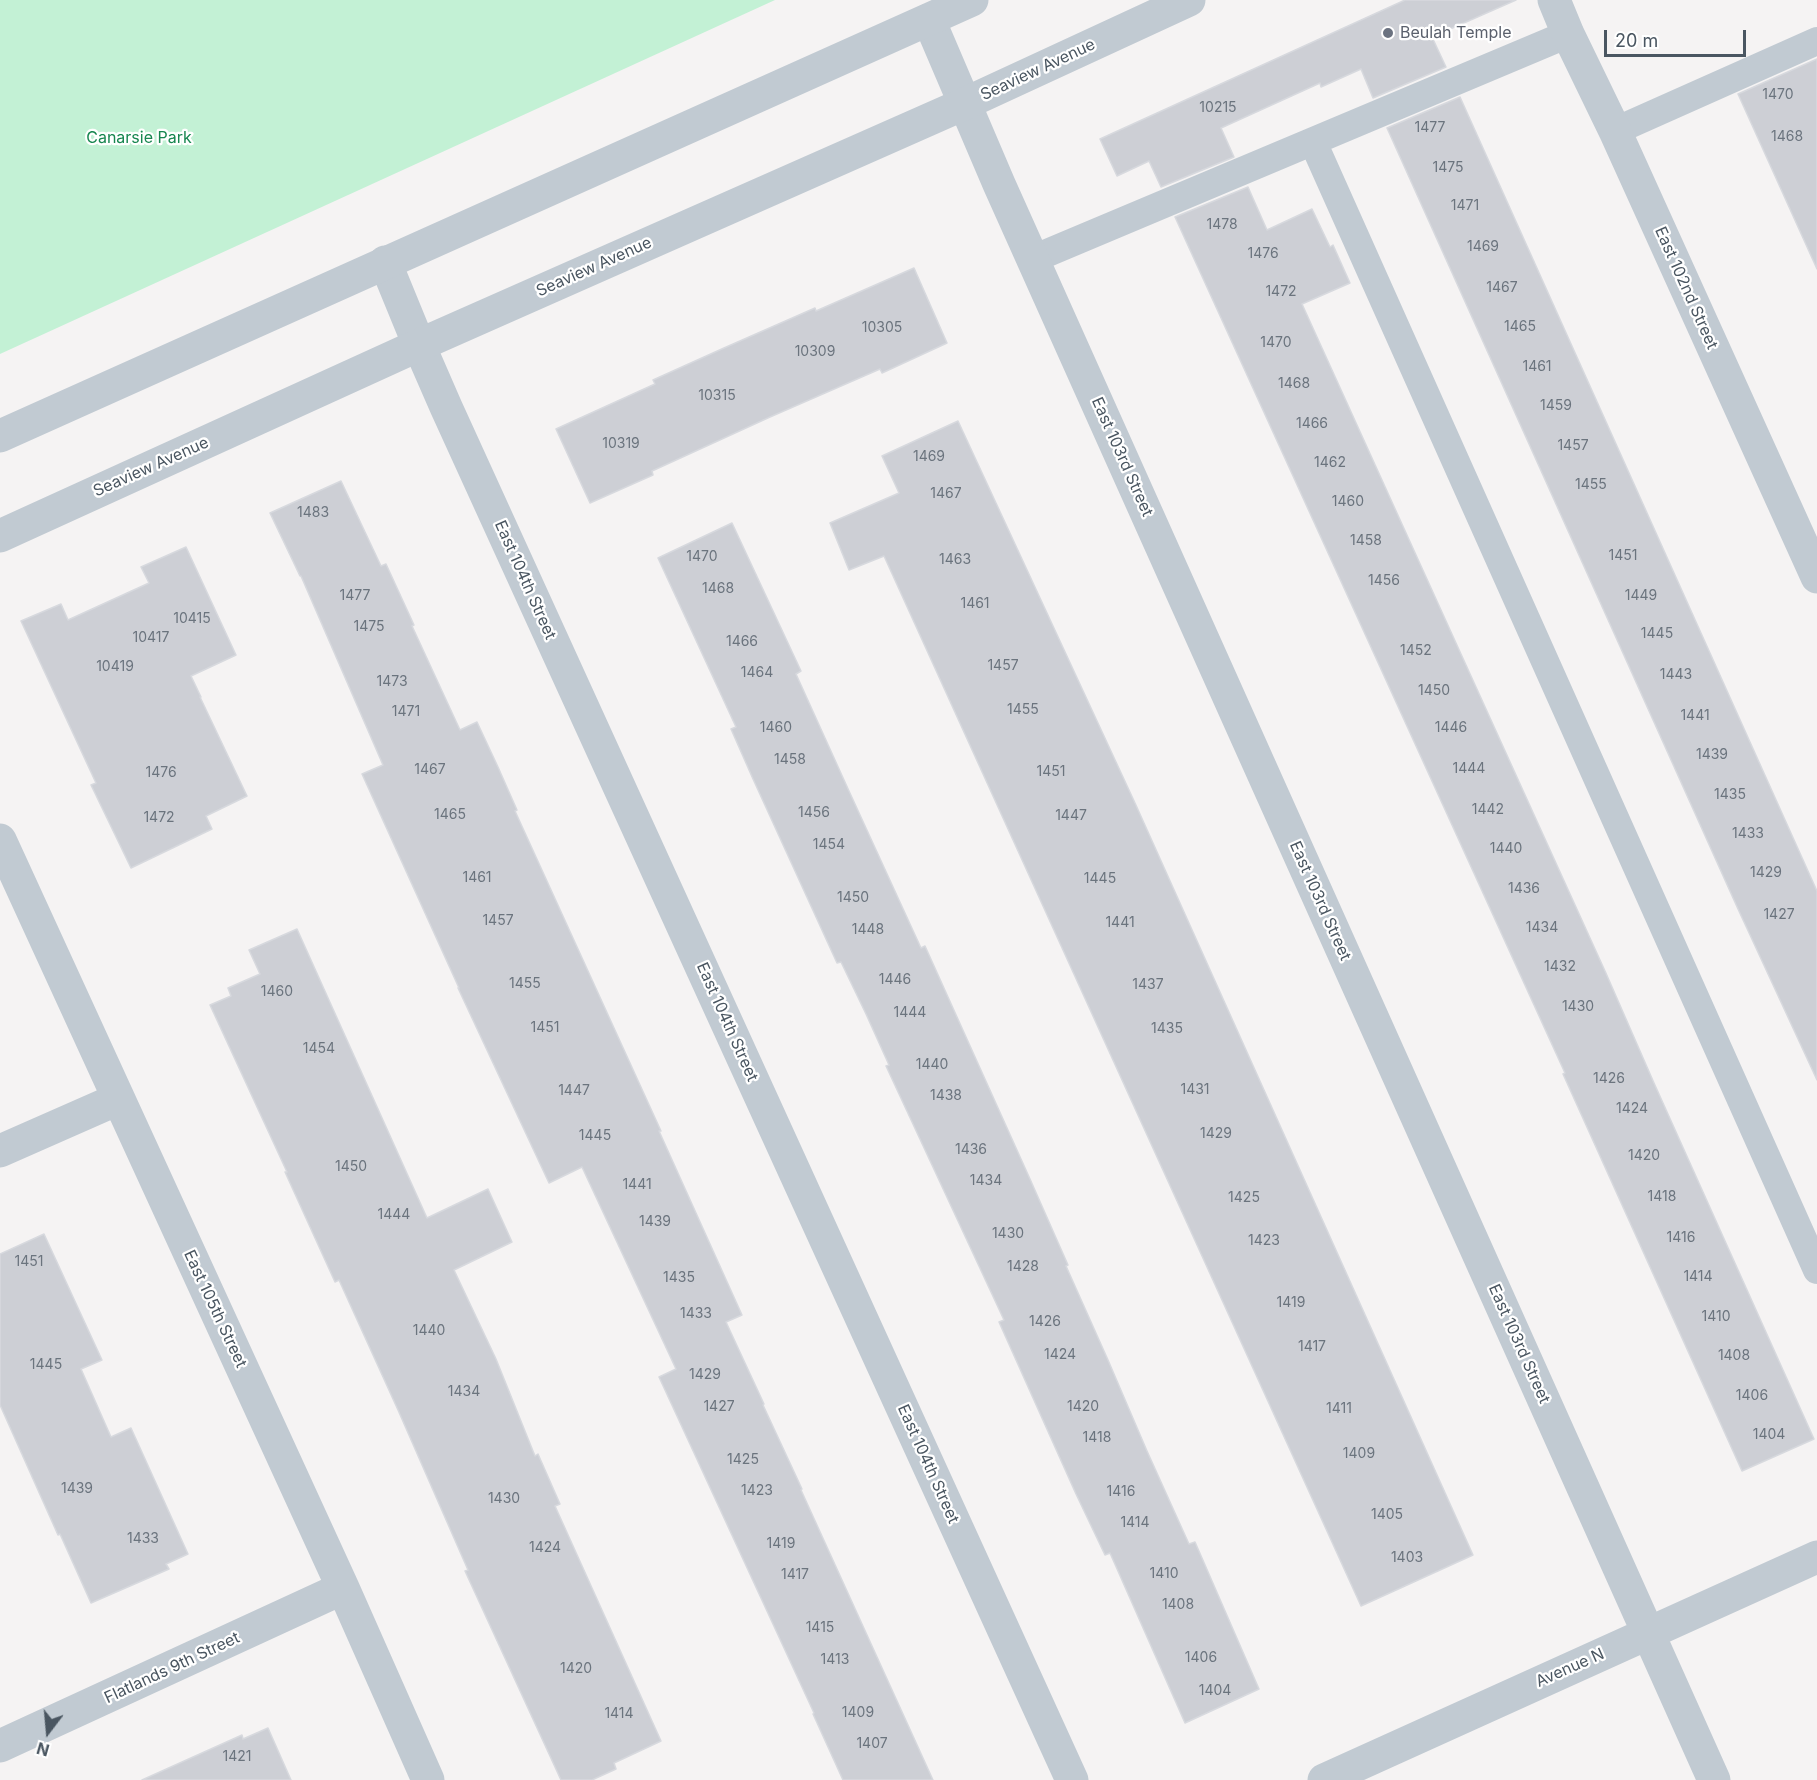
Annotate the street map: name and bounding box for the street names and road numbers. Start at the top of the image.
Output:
street label: Seaview Avenue [978,35,1098,105]
street label: East 102nd Street [1650,224,1722,352]
street label: Seaview Avenue [533,233,655,301]
street label: East 103rd Street [1087,394,1157,520]
street label: Seaview Avenue [90,433,212,501]
street label: East 104th Street [490,518,560,642]
street label: East 103rd Street [1285,838,1355,964]
street label: East 104th Street [692,960,762,1084]
street label: East 105th Street [179,1247,251,1371]
street label: East 103rd Street [1484,1281,1554,1407]
street label: East 104th Street [893,1402,963,1526]
street label: Flatlands 9th Street [101,1628,243,1708]
street label: Avenue N [1533,1644,1607,1692]

